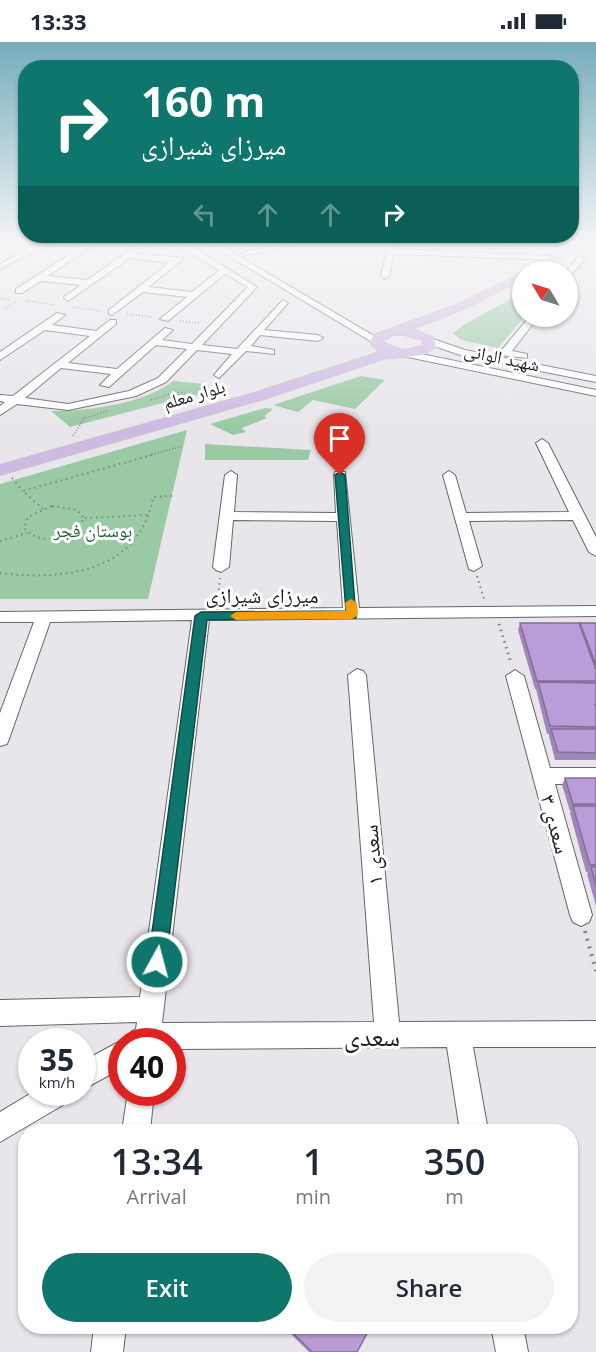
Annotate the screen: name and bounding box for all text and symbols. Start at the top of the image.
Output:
text: 13:33 [30,6,87,36]
text: 160 m [141,72,265,129]
icon: right [42,84,120,162]
text: میرزای شیرازی [141,126,286,163]
icon: left [188,198,221,231]
icon: ahead [251,198,284,231]
icon: ahead [314,198,347,231]
icon: right [377,198,410,231]
north arrow [512,261,578,327]
map controls [512,261,578,327]
street label: شهید الوانی [462,337,542,377]
street label: بلوار معلم [160,374,228,415]
pin [314,413,365,475]
icon: arrive [323,422,356,455]
park label: بوستان فجر [53,518,132,542]
street label: میرزای شیرازی [205,581,319,609]
street label: سعدی ۳ [535,791,577,857]
street label: سعدی ۱ [355,824,389,886]
position arrow [125,930,189,994]
street label: سعدی [344,1018,400,1054]
speed limit sign: 40 [108,1028,186,1106]
text: 35 [40,1039,74,1080]
text: km/h [39,1072,75,1092]
text: 13:34 [111,1137,203,1186]
text: 1 [303,1137,324,1186]
text: 350 [424,1137,485,1186]
text: Arrival [127,1183,187,1210]
text: min [295,1183,331,1210]
text: m [445,1183,464,1210]
button: Exit [42,1253,292,1322]
button: Share [304,1253,554,1322]

